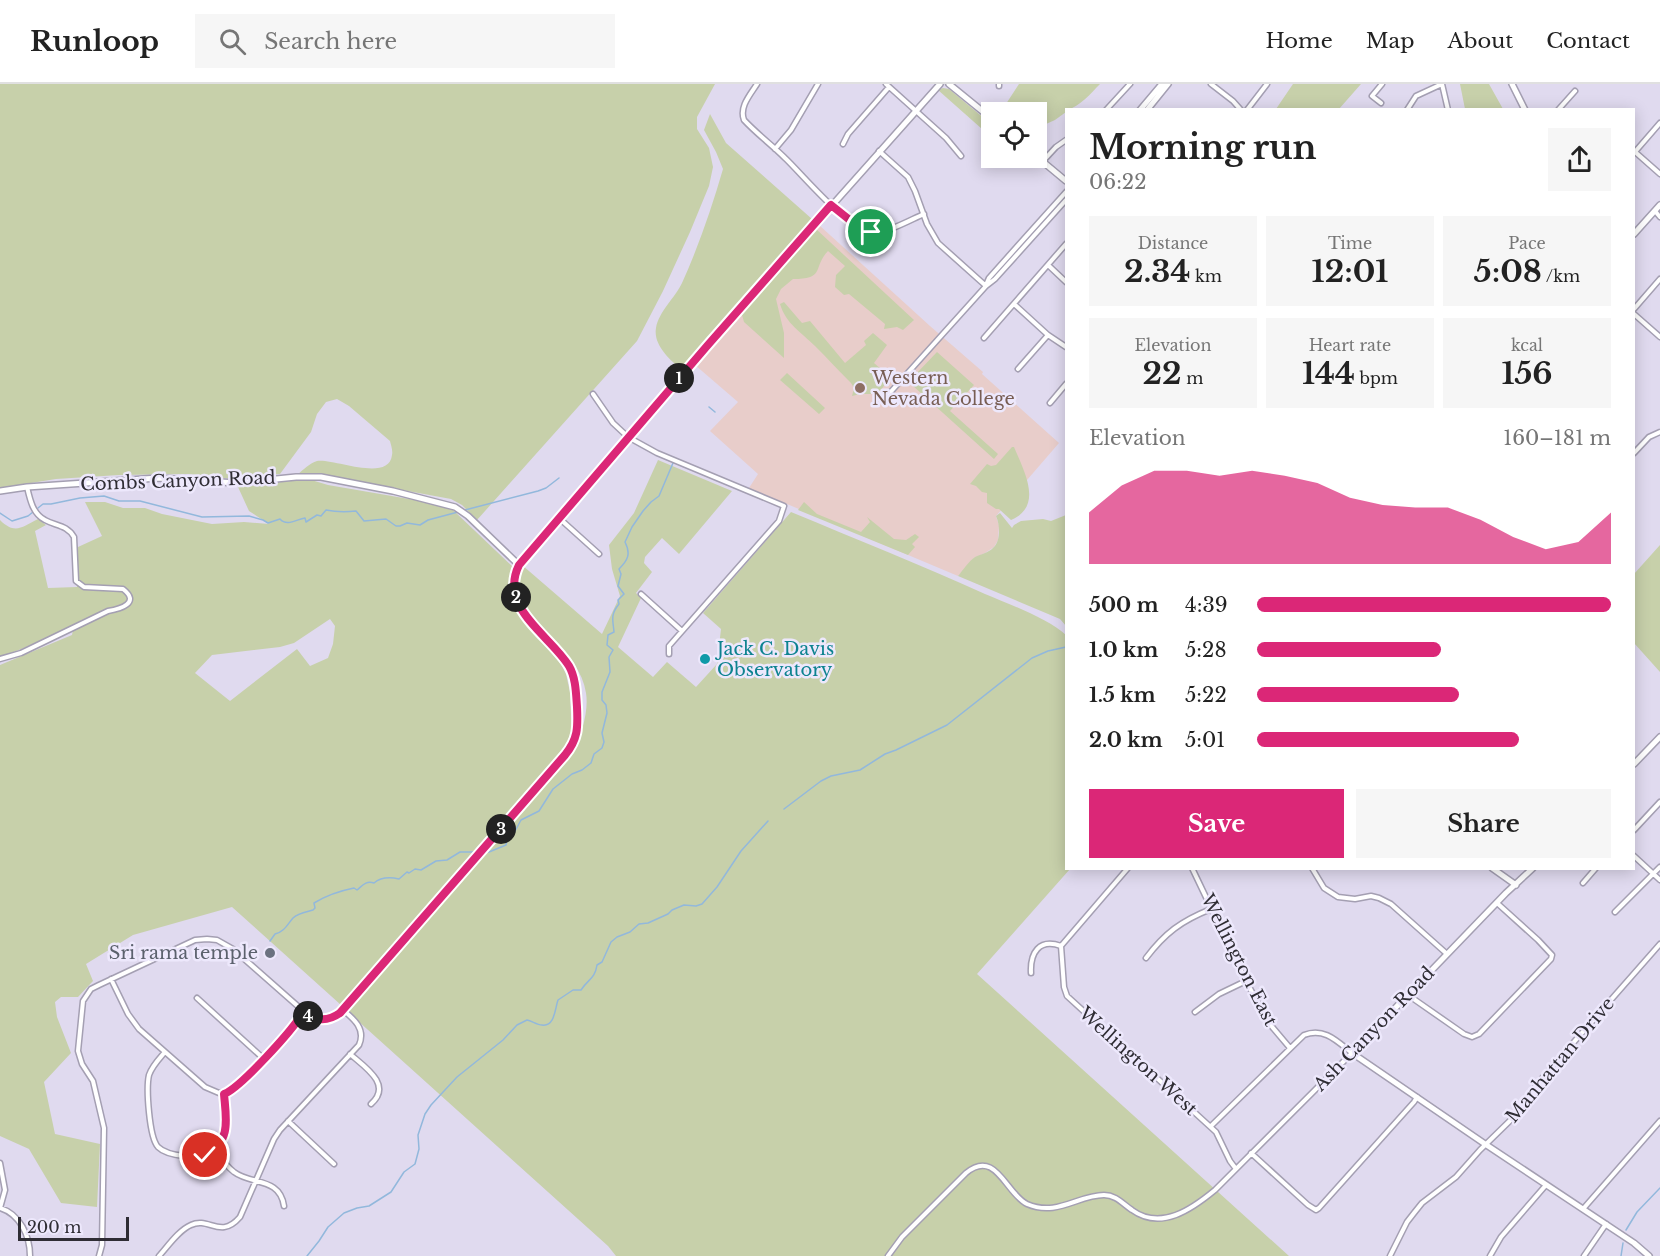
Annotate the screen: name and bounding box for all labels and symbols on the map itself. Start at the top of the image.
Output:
pin [845,206,896,257]
pin: 1 [664,363,694,393]
place label: Western Nevada College [871,367,1015,410]
marker: Western Nevada College [853,381,867,395]
street label: Combs Canyon Road [80,467,276,495]
pin: 2 [501,582,531,612]
place label: Jack C. Davis Observatory [715,638,834,681]
marker: Jack C. Davis Observatory [698,652,712,666]
pin: 3 [486,814,516,844]
street label: Wellington East [1196,889,1282,1030]
place label: Sri rama temple [109,942,258,964]
marker: Sri rama temple [263,946,277,960]
street label: Ash Canyon Road [1308,962,1439,1097]
street label: Manhattan Drive [1501,993,1619,1127]
pin: 4 [293,1001,323,1031]
street label: Wellington West [1074,1001,1202,1120]
pin [179,1129,230,1180]
scale bar [18,1214,129,1242]

